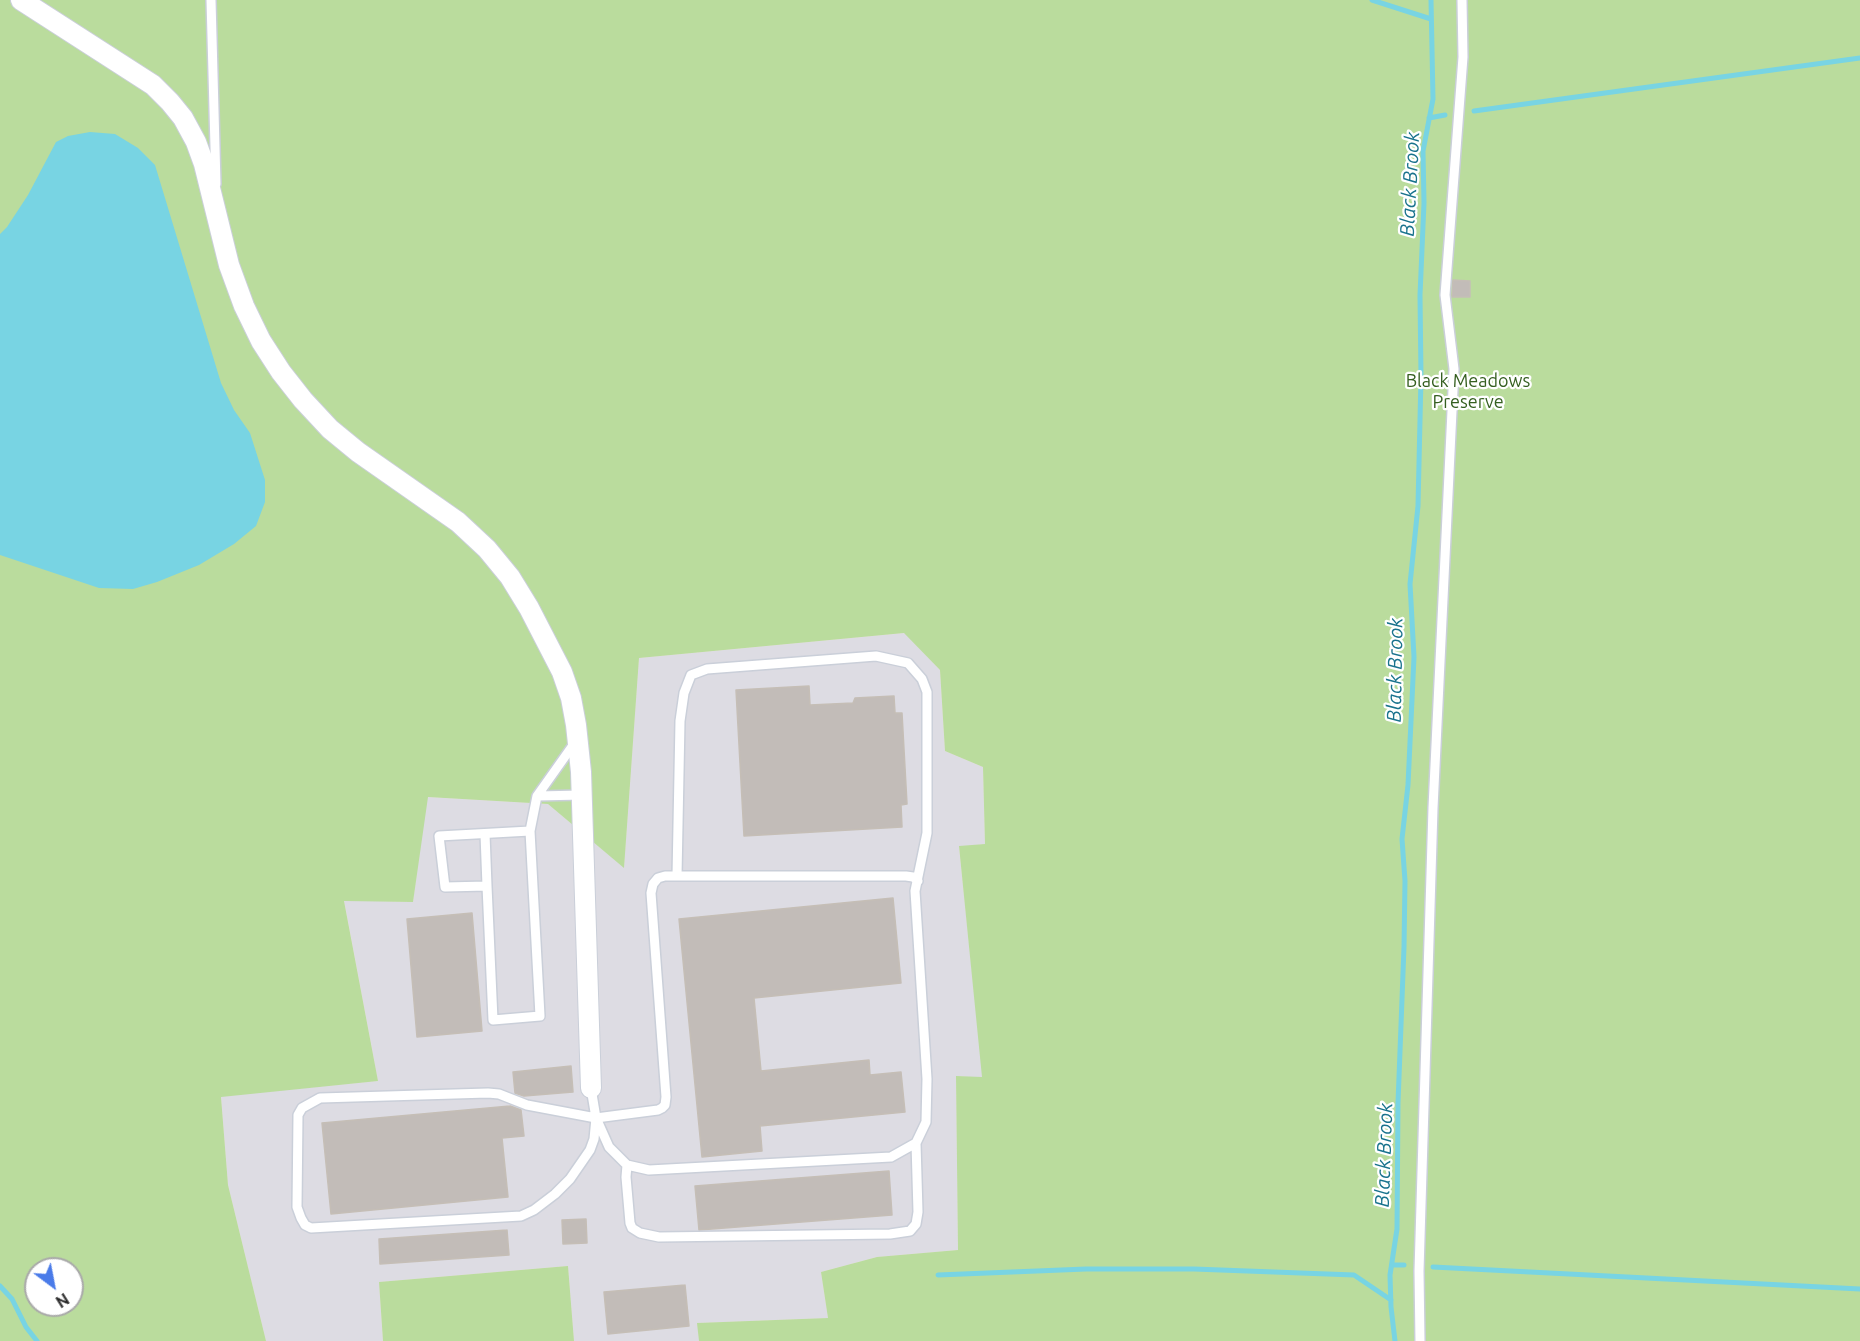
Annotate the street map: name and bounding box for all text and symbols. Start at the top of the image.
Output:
water label: Black Brook [1395,131,1425,237]
park label: Black Meadows Preserve [1406,370,1530,412]
water label: Black Brook [1382,617,1408,723]
water label: Black Brook [1370,1102,1398,1208]
north arrow [24,1257,84,1317]
text: N [53,1290,72,1311]

